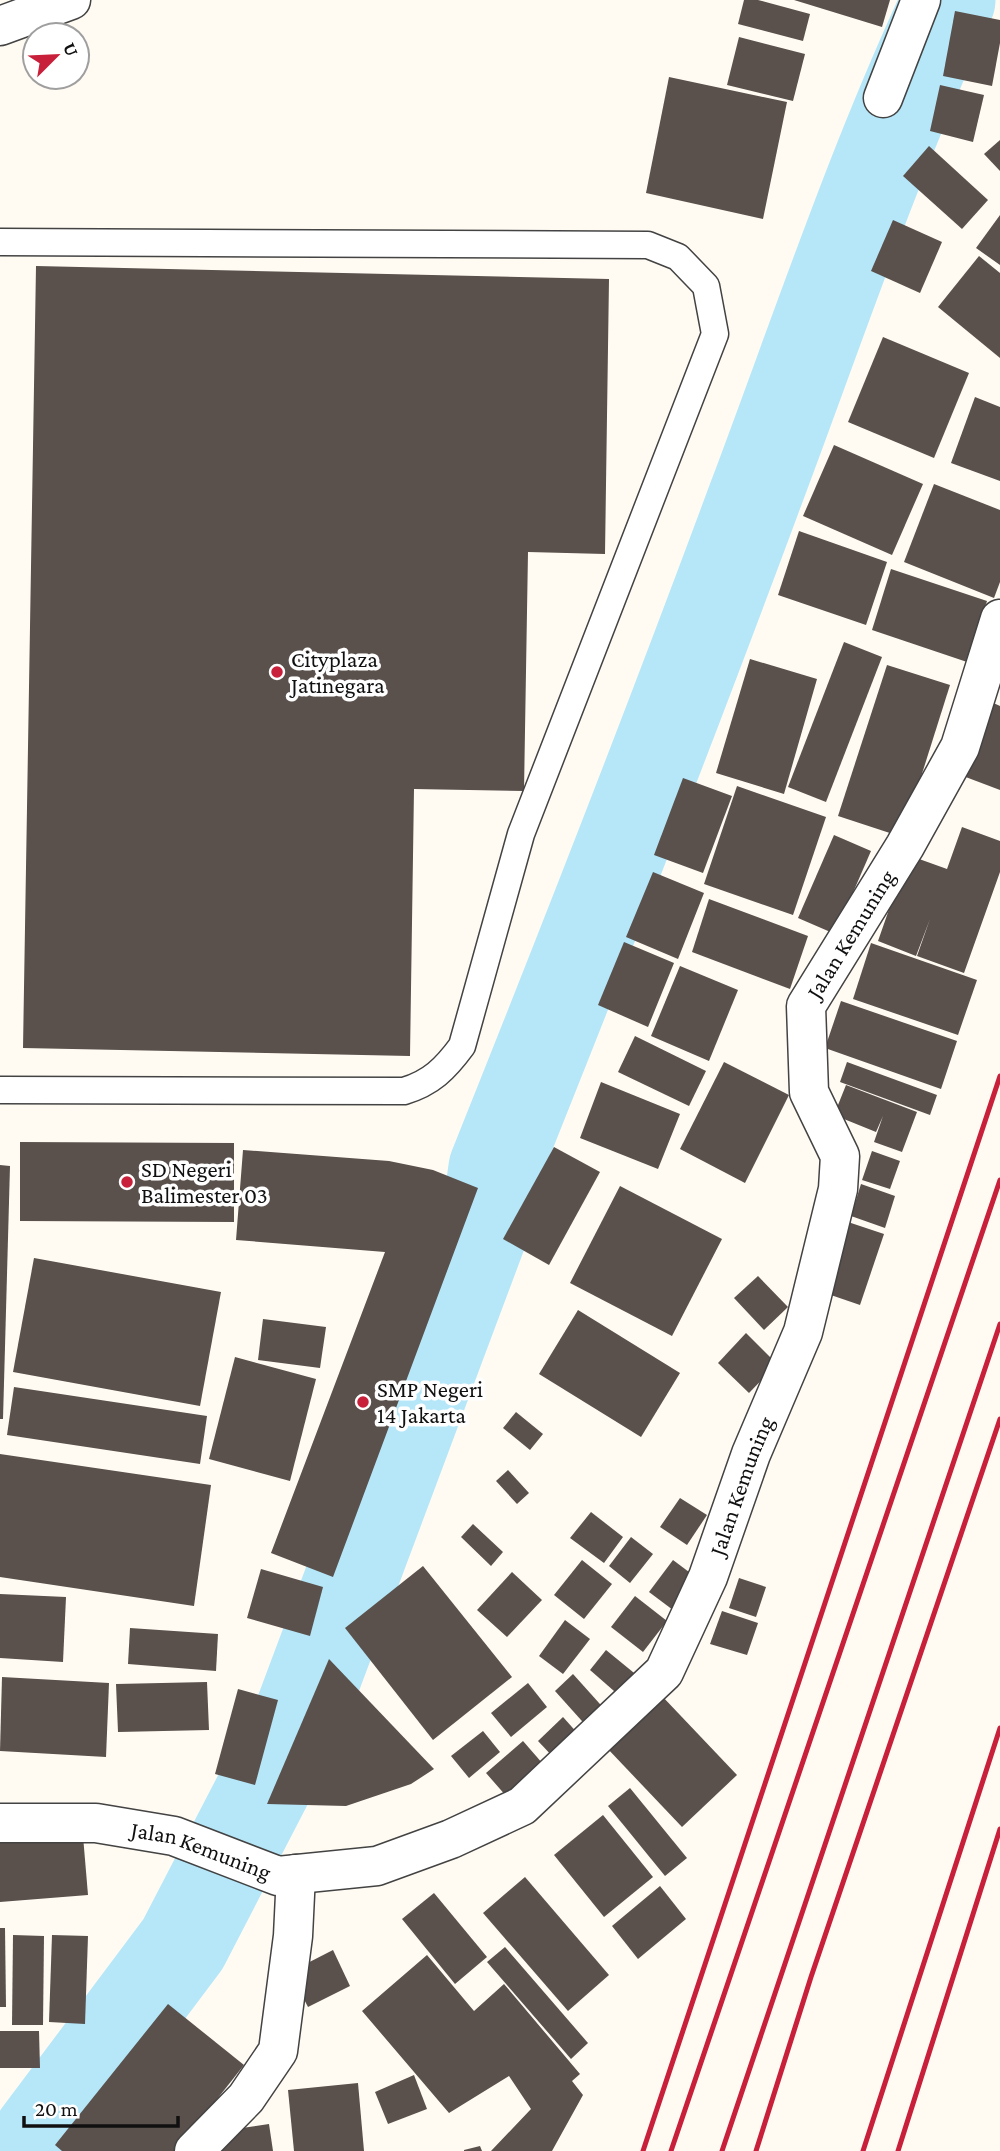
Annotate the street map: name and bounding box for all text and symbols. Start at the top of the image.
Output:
north arrow [21,21,91,91]
text: U [59,39,83,60]
place label: Cityplaza Jatinegara [289,646,385,698]
marker: Cityplaza Jatinegara [269,664,285,680]
street label: Jalan Kemuning [800,865,900,1005]
place label: SD Negeri Balimester 03 [141,1156,268,1208]
marker: SD Negeri Balimester 03 [119,1174,135,1190]
place label: SMP Negeri 14 Jakarta [377,1376,483,1428]
marker: SMP Negeri 14 Jakarta [355,1394,371,1410]
street label: Jalan Kemuning [703,1412,779,1561]
street label: Jalan Kemuning [127,1816,275,1885]
scale bar [24,2084,178,2128]
text: 20 m [35,2097,78,2121]

